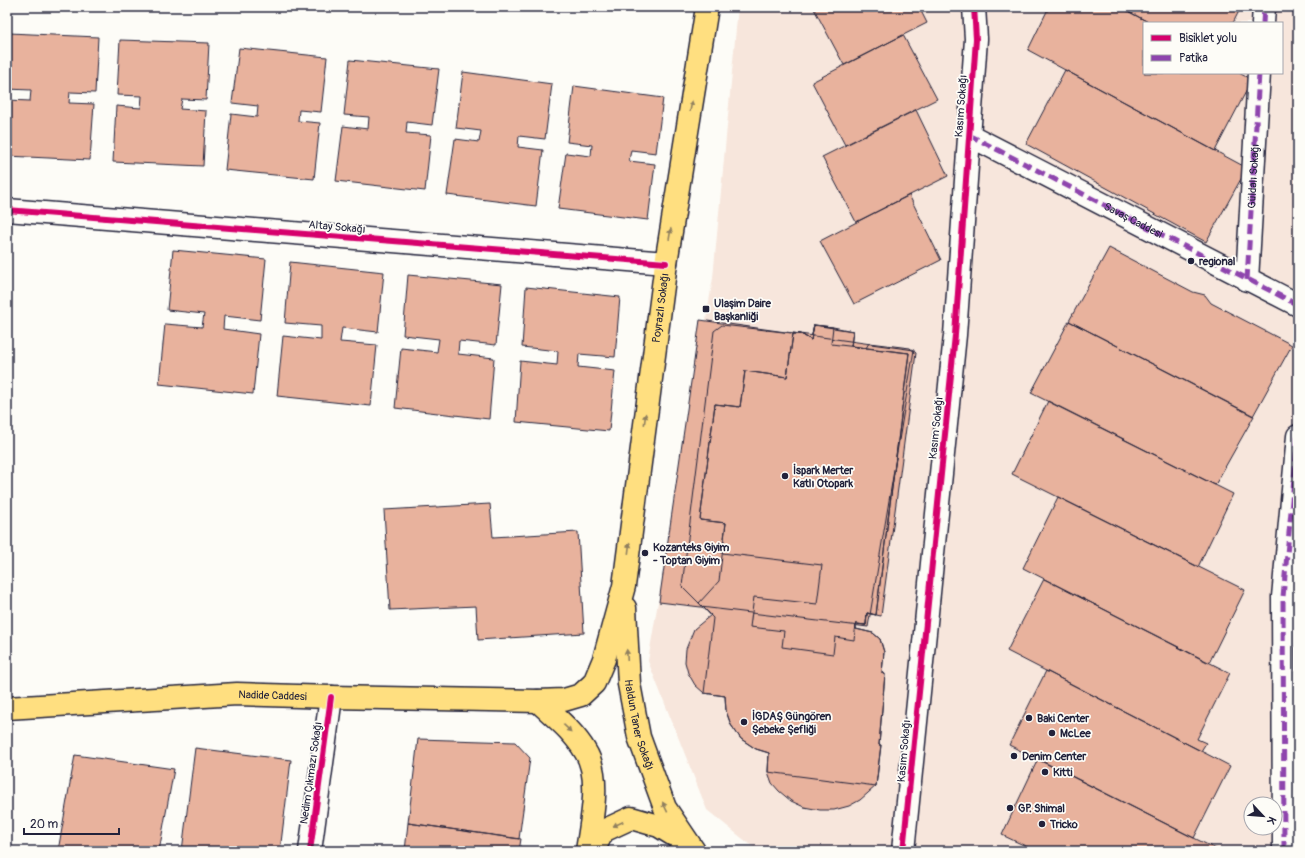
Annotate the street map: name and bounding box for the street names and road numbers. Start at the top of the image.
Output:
street label: Kasım Sokağı [952,74,970,138]
street label: Güldalı Sokağı [1245,143,1261,209]
street label: Savaş Caddesi [1102,199,1165,240]
street label: Altay Sokağı [308,218,366,236]
street label: Poyrazlı Sokağı [649,272,671,344]
street label: Kasım Sokağı [926,396,946,460]
street label: Haldun Taner Sokağı [622,679,657,772]
street label: Nadide Caddesi [238,688,307,703]
street label: Kasım Sokağı [895,719,913,783]
street label: Nedim Çıkmazı Sokağı [297,721,325,825]

